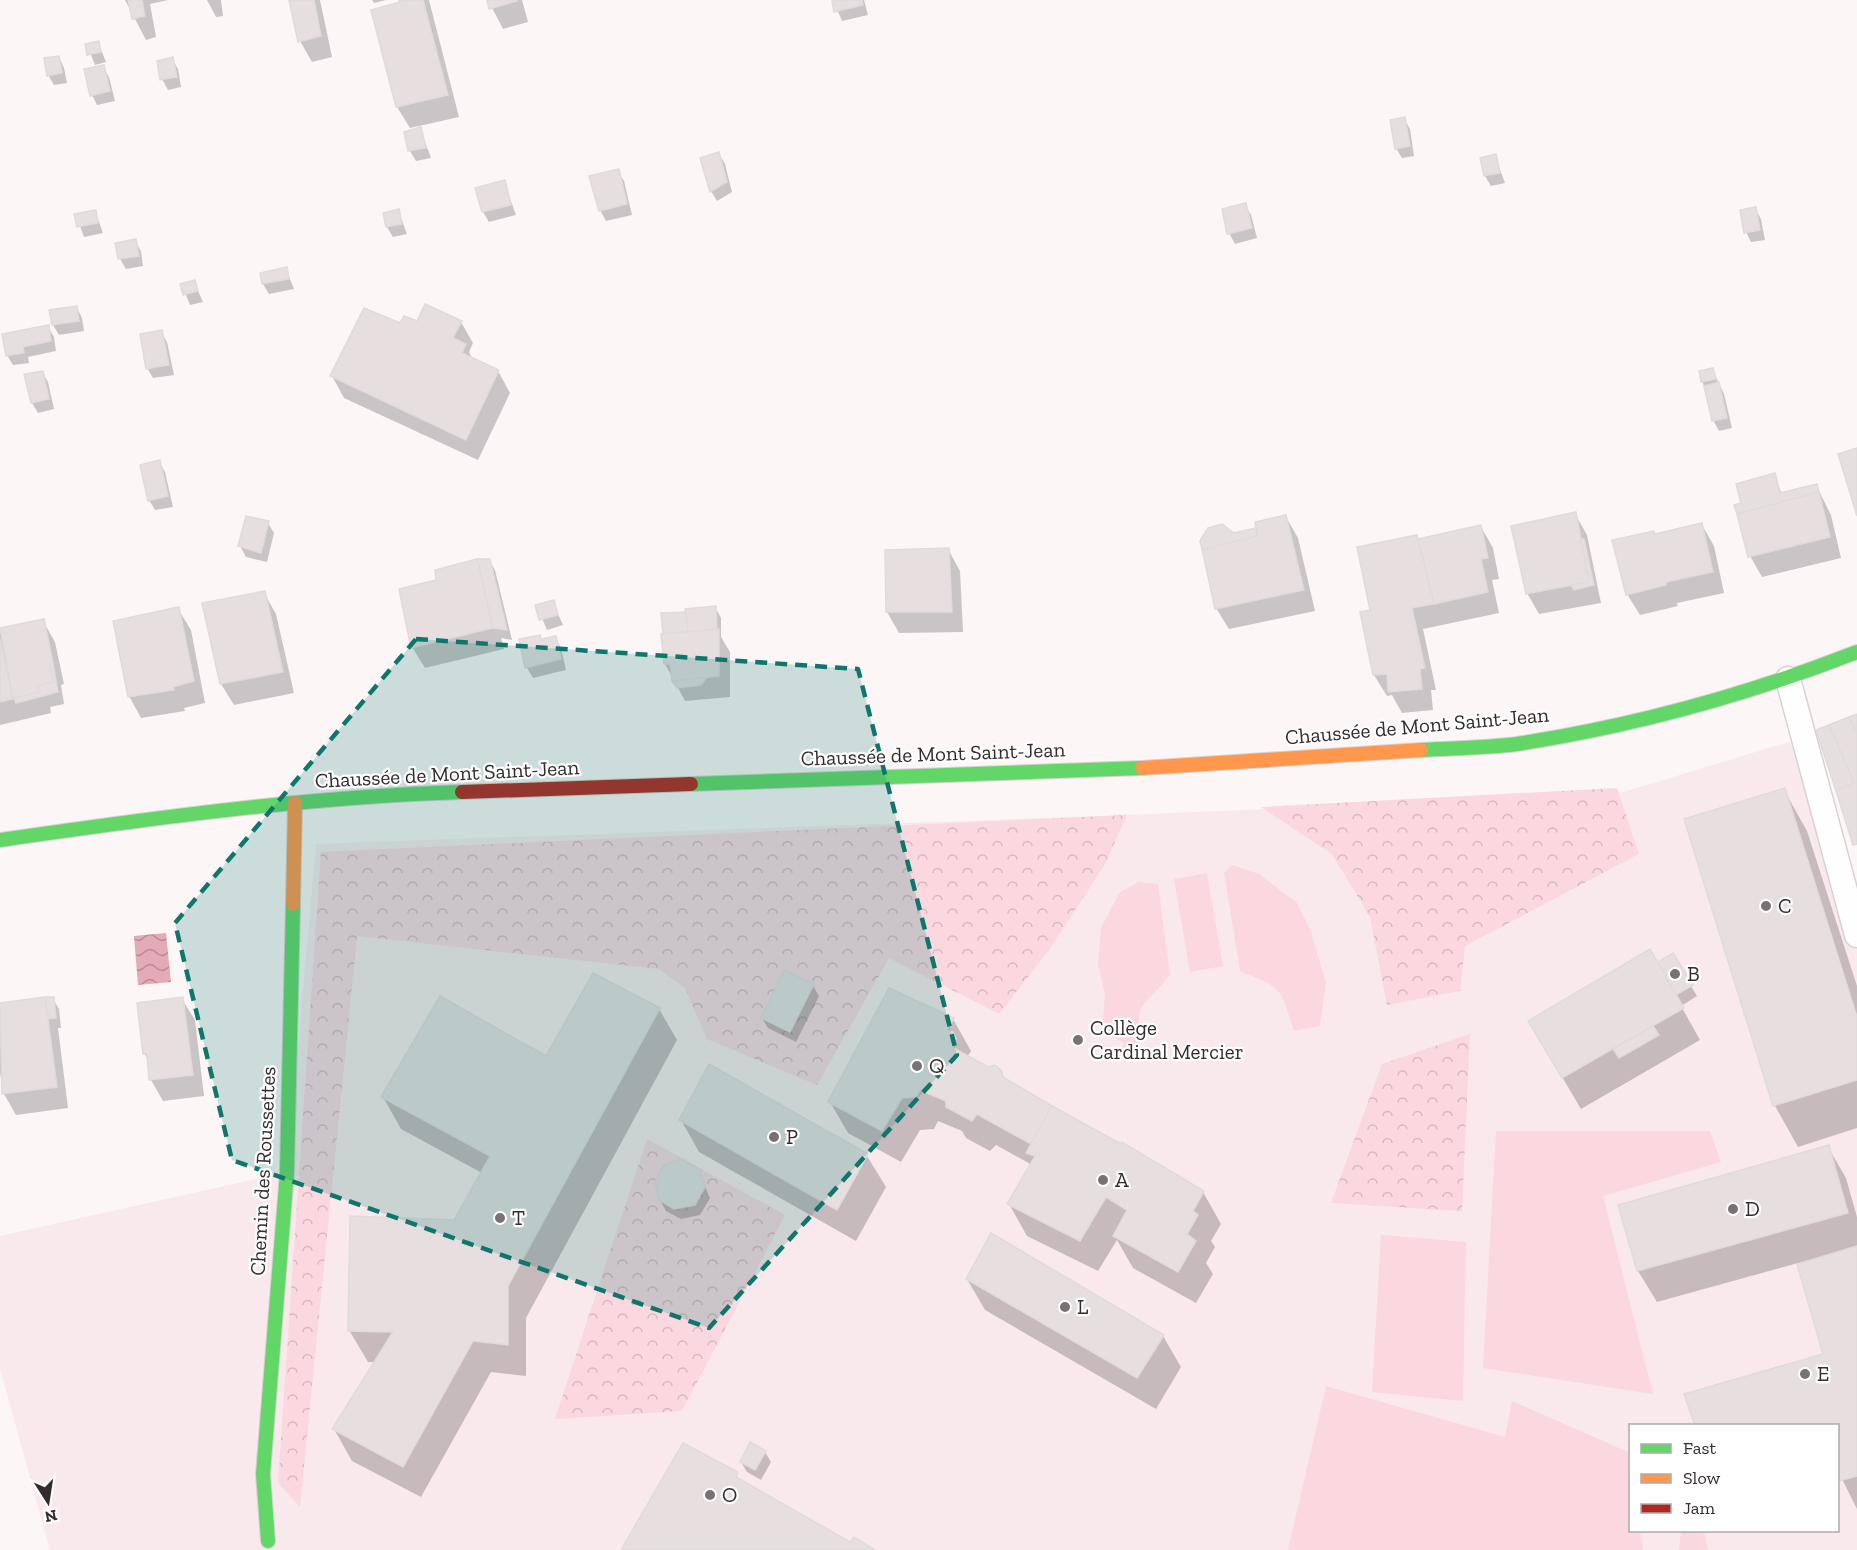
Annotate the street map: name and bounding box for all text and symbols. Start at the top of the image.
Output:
street label: Chaussée de Mont Saint-Jean [1284,702,1550,749]
street label: Chaussée de Mont Saint-Jean [800,736,1066,771]
street label: Chaussée de Mont Saint-Jean [314,754,580,793]
place label: C [1778,893,1792,918]
marker: C [1759,899,1773,913]
place label: B [1687,961,1700,986]
marker: B [1668,967,1682,981]
place label: Collège Cardinal Mercier [1090,1015,1243,1064]
marker: Collège Cardinal Mercier [1071,1033,1085,1047]
place label: Q [929,1053,944,1078]
marker: Q [910,1059,924,1073]
street label: Chemin des Roussettes [245,1066,280,1276]
place label: P [786,1124,798,1149]
marker: P [767,1130,781,1144]
place label: A [1115,1167,1129,1192]
marker: A [1096,1173,1110,1187]
place label: D [1745,1196,1760,1221]
marker: D [1726,1202,1740,1216]
place label: T [512,1205,525,1230]
marker: T [493,1211,507,1225]
place label: L [1077,1294,1089,1319]
marker: L [1058,1300,1072,1314]
place label: E [1817,1361,1829,1386]
marker: E [1798,1367,1812,1381]
legend [1629,1424,1839,1532]
text: Fast [1683,1437,1716,1459]
text: Slow [1683,1467,1720,1489]
north arrow [18,1472,78,1532]
place label: O [722,1482,737,1507]
marker: O [703,1488,717,1502]
text: Jam [1683,1497,1715,1519]
text: N [43,1506,59,1527]

